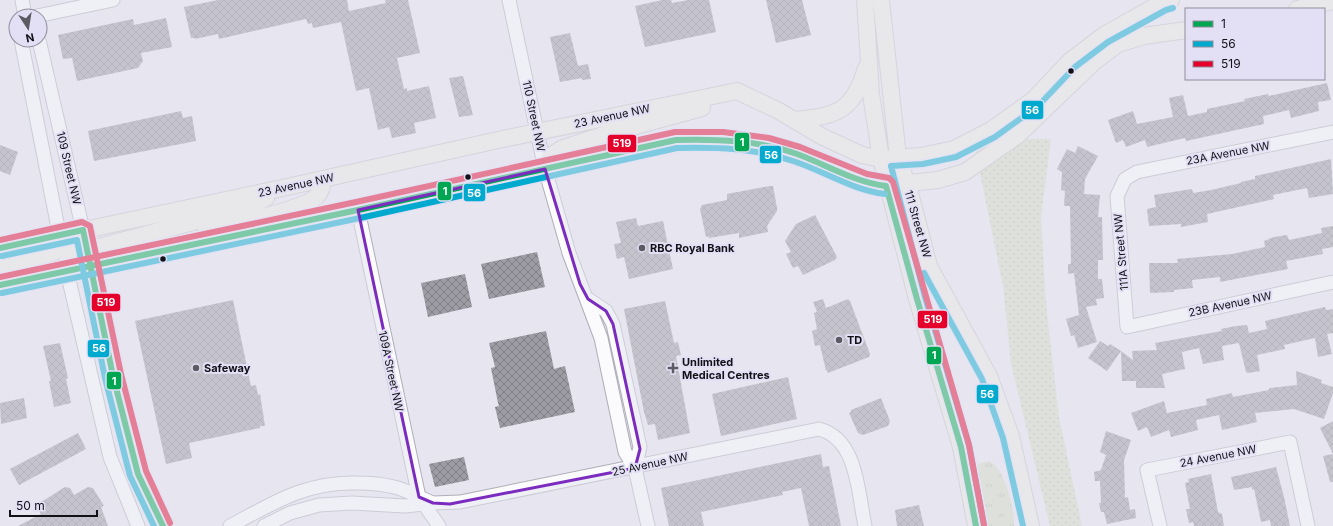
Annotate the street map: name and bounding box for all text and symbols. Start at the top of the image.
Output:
north arrow [8,8,48,48]
legend [1185,8,1325,80]
text: 1 [1221,16,1226,31]
text: N [25,30,36,46]
text: 56 [1221,36,1236,51]
text: 519 [1221,56,1241,71]
unlabelled marker [1066,66,1076,76]
street label: 110 Street NW [520,79,548,153]
line badge: 56 [1021,100,1044,120]
street label: 23 Avenue NW [573,101,651,131]
text: 56 [1025,103,1039,117]
street label: 109 Street NW [54,130,84,206]
line badge: 1 [734,132,750,152]
line badge: 519 [607,134,637,153]
text: 1 [740,135,745,149]
text: 519 [613,136,631,150]
street label: 23A Avenue NW [1185,138,1271,168]
line badge: 56 [759,145,782,164]
text: 56 [764,148,778,162]
street label: 23 Avenue NW [257,170,335,200]
unlabelled marker [463,172,473,182]
line badge: 1 [437,181,452,201]
line badge: 56 [463,183,486,202]
text: 1 [443,184,448,198]
text: 56 [467,186,481,200]
street label: 111 Street NW [902,189,934,260]
street label: 111A Street NW [1111,213,1131,291]
place label: RBC Royal Bank [650,241,735,255]
marker: RBC Royal Bank [637,243,647,253]
unlabelled marker [158,254,168,264]
street label: 23B Avenue NW [1187,288,1273,320]
line badge: 519 [91,293,121,312]
text: 519 [97,295,115,309]
line badge: 519 [917,310,948,329]
text: 519 [924,312,942,326]
street label: 109A Street NW [376,329,406,413]
place label: TD [847,333,862,347]
marker: TD [834,335,844,345]
line badge: 56 [87,339,110,358]
text: 56 [92,341,106,355]
line badge: 1 [926,346,942,365]
text: 1 [932,348,937,362]
place label: Unlimited Medical Centres [682,355,770,382]
place label: Safeway [204,361,251,375]
marker: Unlimited Medical Centres [667,362,679,374]
marker: Safeway [191,363,201,373]
line badge: 1 [106,371,122,390]
text: 1 [112,374,117,388]
line badge: 56 [976,384,999,404]
text: 56 [980,387,994,401]
street label: 24 Avenue NW [1179,442,1258,470]
street label: 25 Avenue NW [611,449,689,479]
scale bar [10,492,97,518]
text: 50 m [16,498,45,513]

